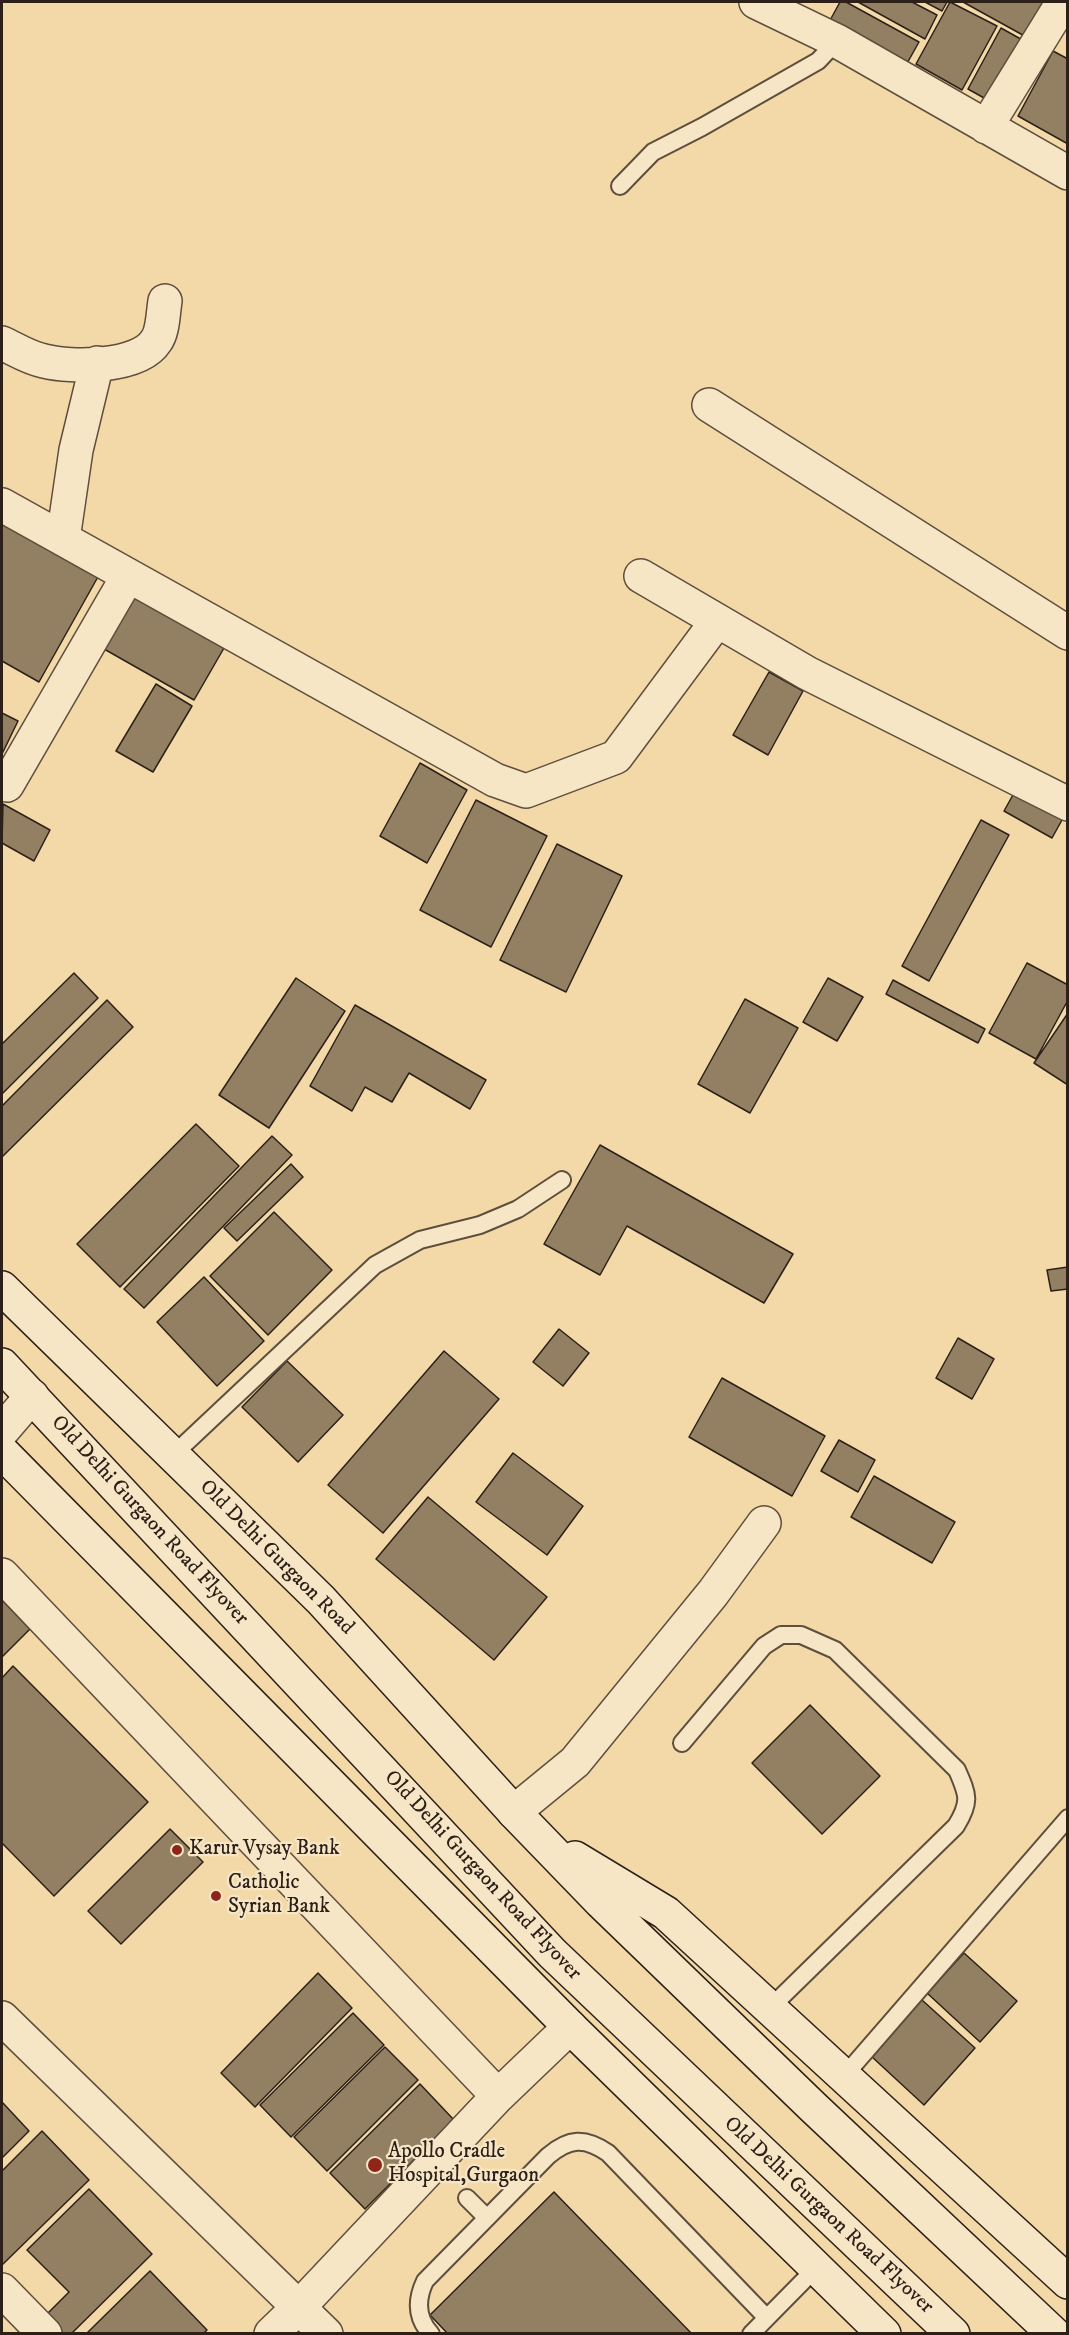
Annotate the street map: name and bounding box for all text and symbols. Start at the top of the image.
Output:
street label: Old Delhi Gurgaon Road Flyover [45,1411,253,1631]
street label: Old Delhi Gurgaon Road [193,1475,359,1641]
street label: Old Delhi Gurgaon Road Flyover [378,1766,586,1986]
place label: Karur Vysay Bank [189,1837,340,1863]
marker: Karur Vysay Bank [170,1843,184,1857]
place label: Catholic Syrian Bank [228,1871,330,1921]
marker: Catholic Syrian Bank [209,1889,223,1903]
street label: Old Delhi Gurgaon Road Flyover [718,2112,938,2320]
place label: Apollo Cradle Hospital,Gurgaon [388,2140,539,2190]
marker: Apollo Cradle Hospital,Gurgaon [366,2156,384,2174]

